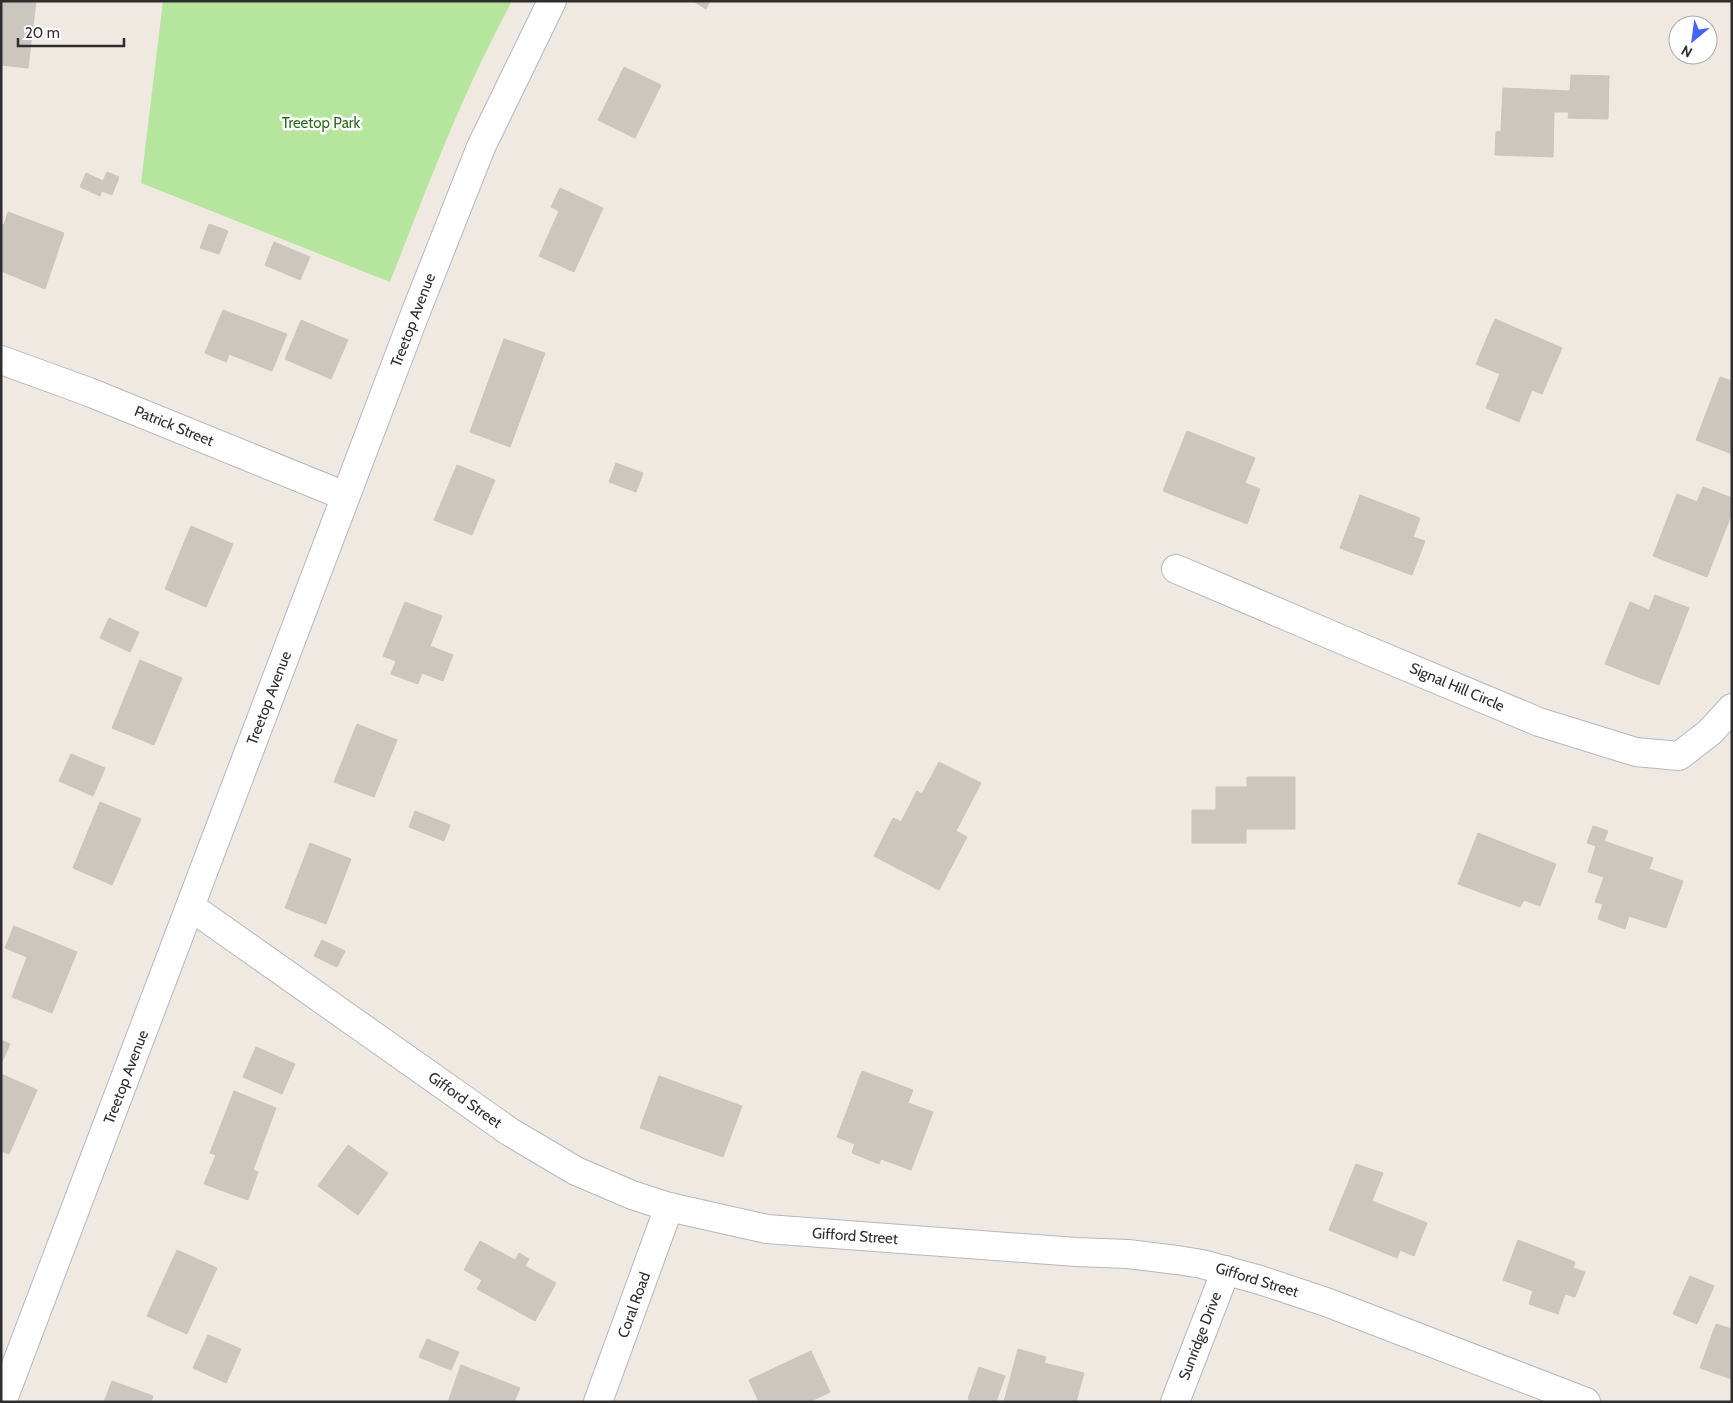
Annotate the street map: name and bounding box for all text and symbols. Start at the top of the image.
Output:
scale bar [18,15,124,47]
north arrow [1668,15,1718,65]
text: 20 m [25,24,60,42]
text: N [1678,41,1695,62]
park label: Treetop Park [282,114,361,132]
street label: Treetop Avenue [387,270,439,369]
street label: Patrick Street [132,402,216,450]
street label: Treetop Avenue [243,648,295,747]
street label: Signal Hill Circle [1407,659,1507,715]
street label: Treetop Avenue [100,1027,152,1126]
street label: Gifford Street [425,1068,505,1132]
street label: Gifford Street [811,1224,899,1248]
street label: Gifford Street [1213,1259,1301,1301]
street label: Coral Road [614,1270,654,1340]
street label: Sunridge Drive [1175,1289,1225,1383]

